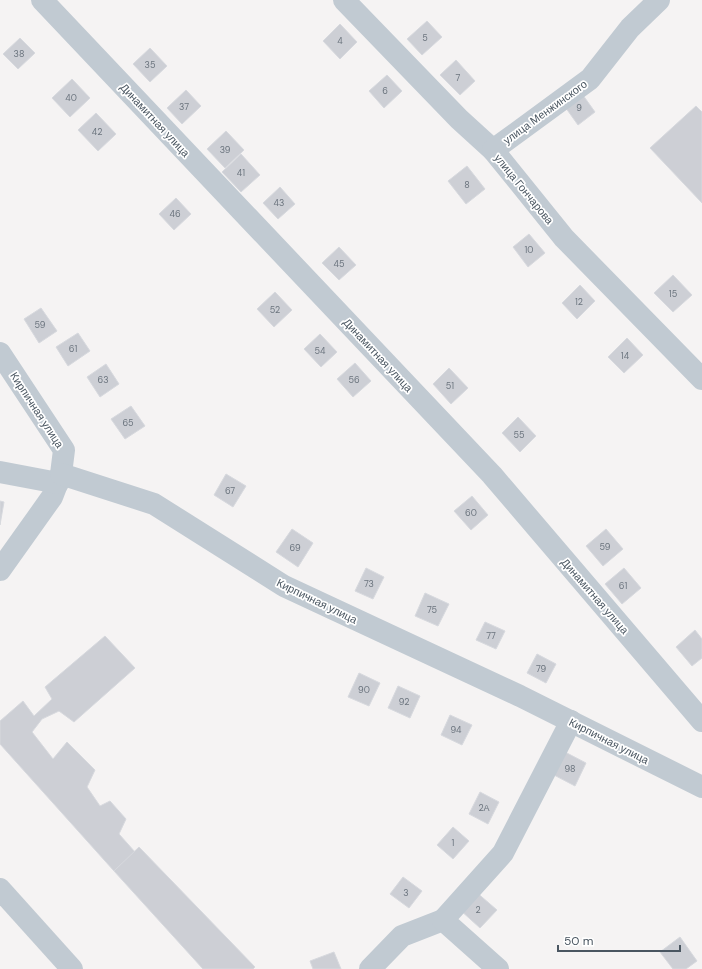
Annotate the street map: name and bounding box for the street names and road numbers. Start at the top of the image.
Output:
street label: улица Менжинского [500,77,590,147]
street label: Динамитная улица [117,80,193,160]
street label: улица Гончарова [491,151,557,228]
street label: Динамитная улица [340,315,416,395]
street label: Кирпичная улица [7,369,67,451]
street label: Динамитная улица [558,555,632,637]
street label: Кирпичная улица [274,575,360,627]
street label: Кирпичная улица [567,715,652,768]

